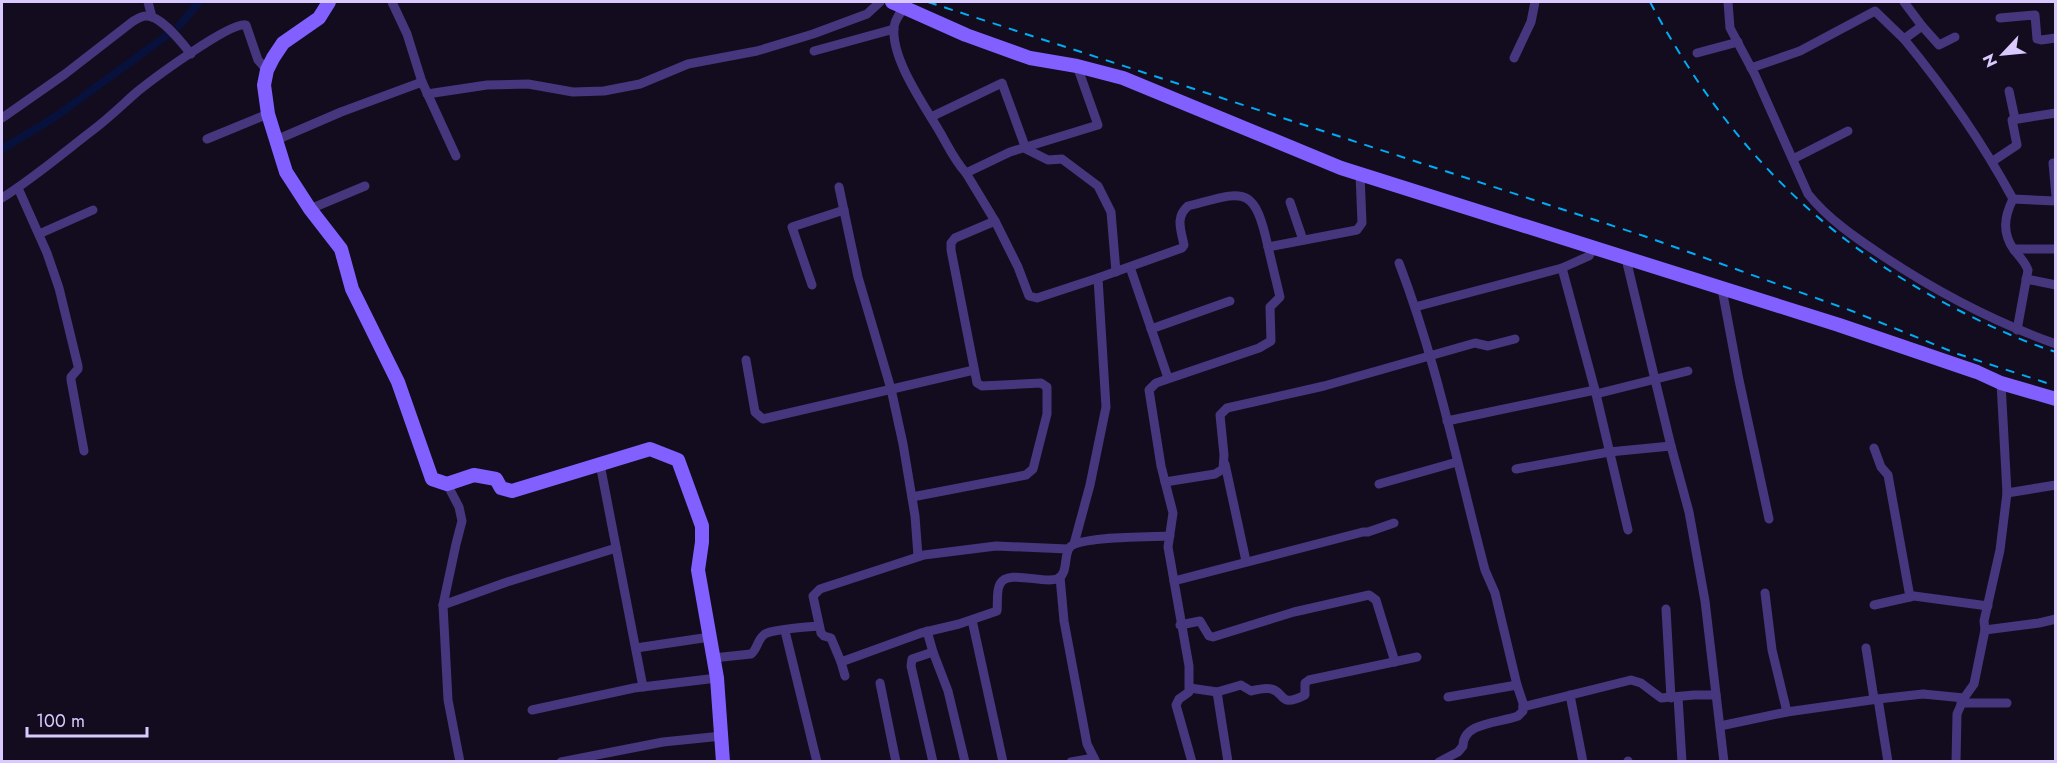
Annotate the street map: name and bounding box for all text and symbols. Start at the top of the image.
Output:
north arrow [1973,24,2033,84]
text: N [1977,50,2003,71]
scale bar [27,700,147,738]
text: 100 m [36,708,85,734]

